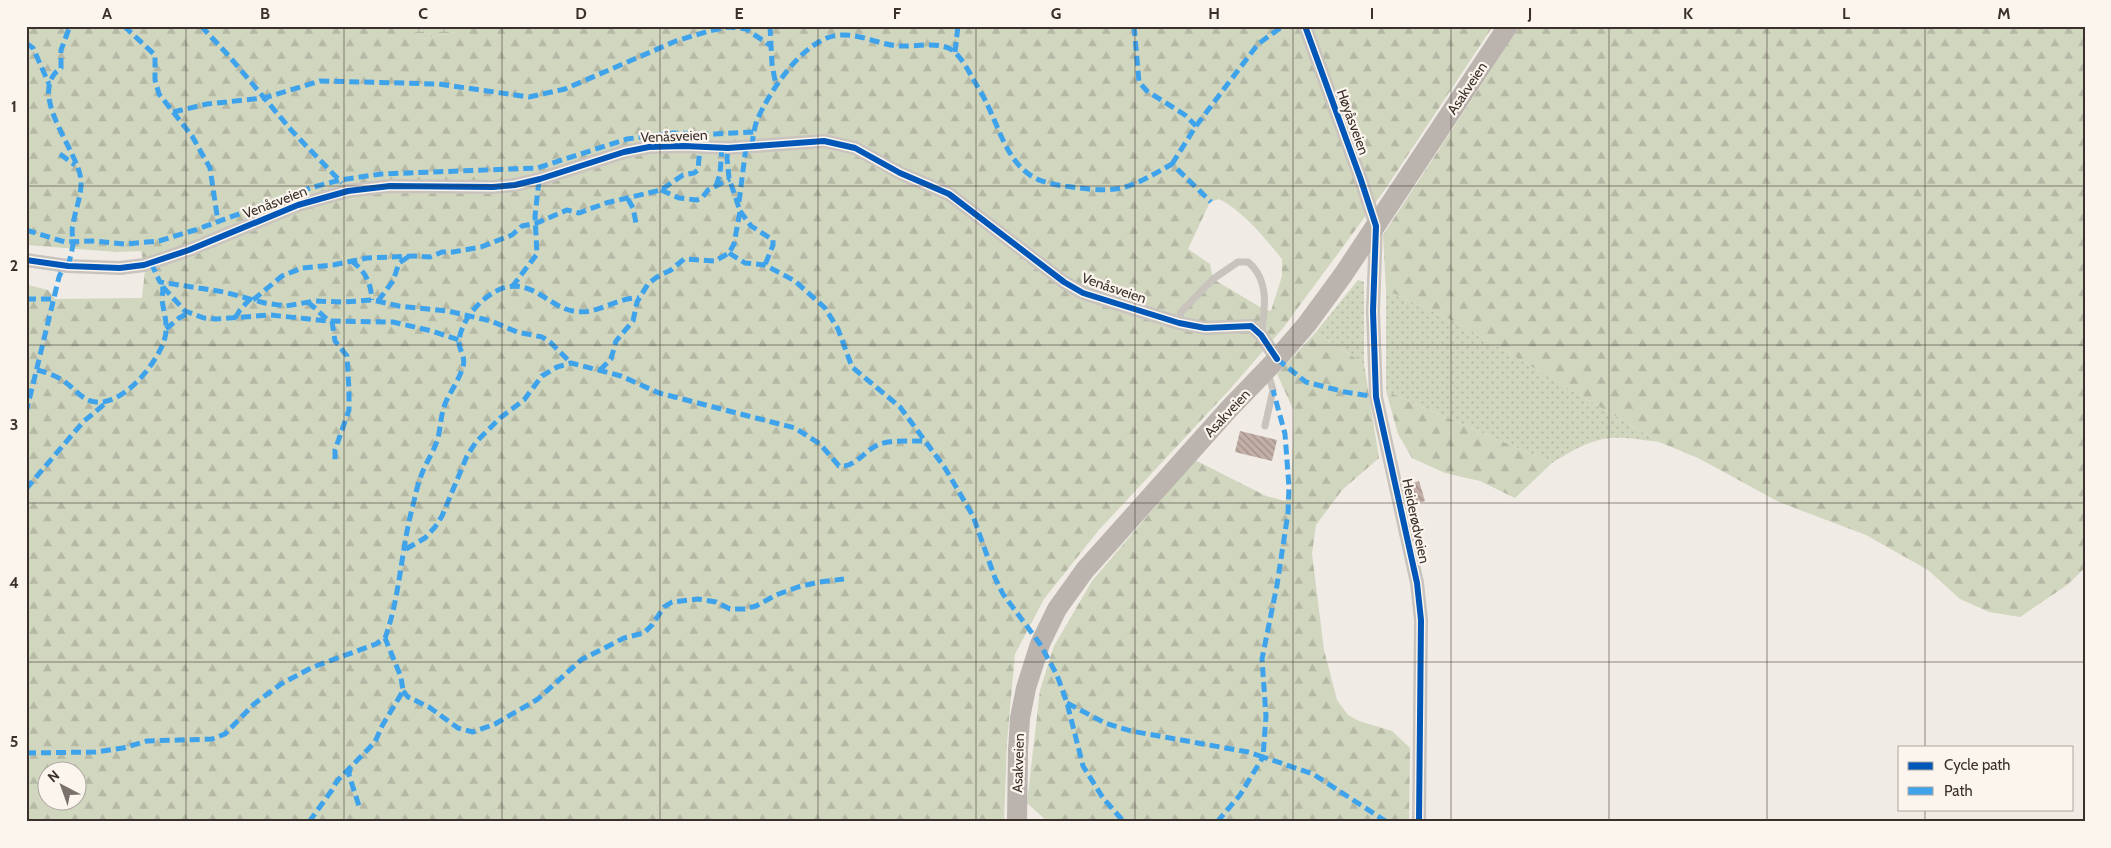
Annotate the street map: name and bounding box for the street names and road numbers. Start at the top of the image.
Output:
street label: Asakveien [1443,58,1491,118]
street label: Høyåsveien [1333,87,1373,157]
street label: Venåsveien [640,126,708,146]
street label: Venåsveien [240,182,310,222]
street label: Venåsveien [1079,269,1149,307]
street label: Asakveien [1200,385,1254,441]
street label: Heiderødveien [1398,477,1434,565]
street label: Asakveien [1008,733,1028,793]

